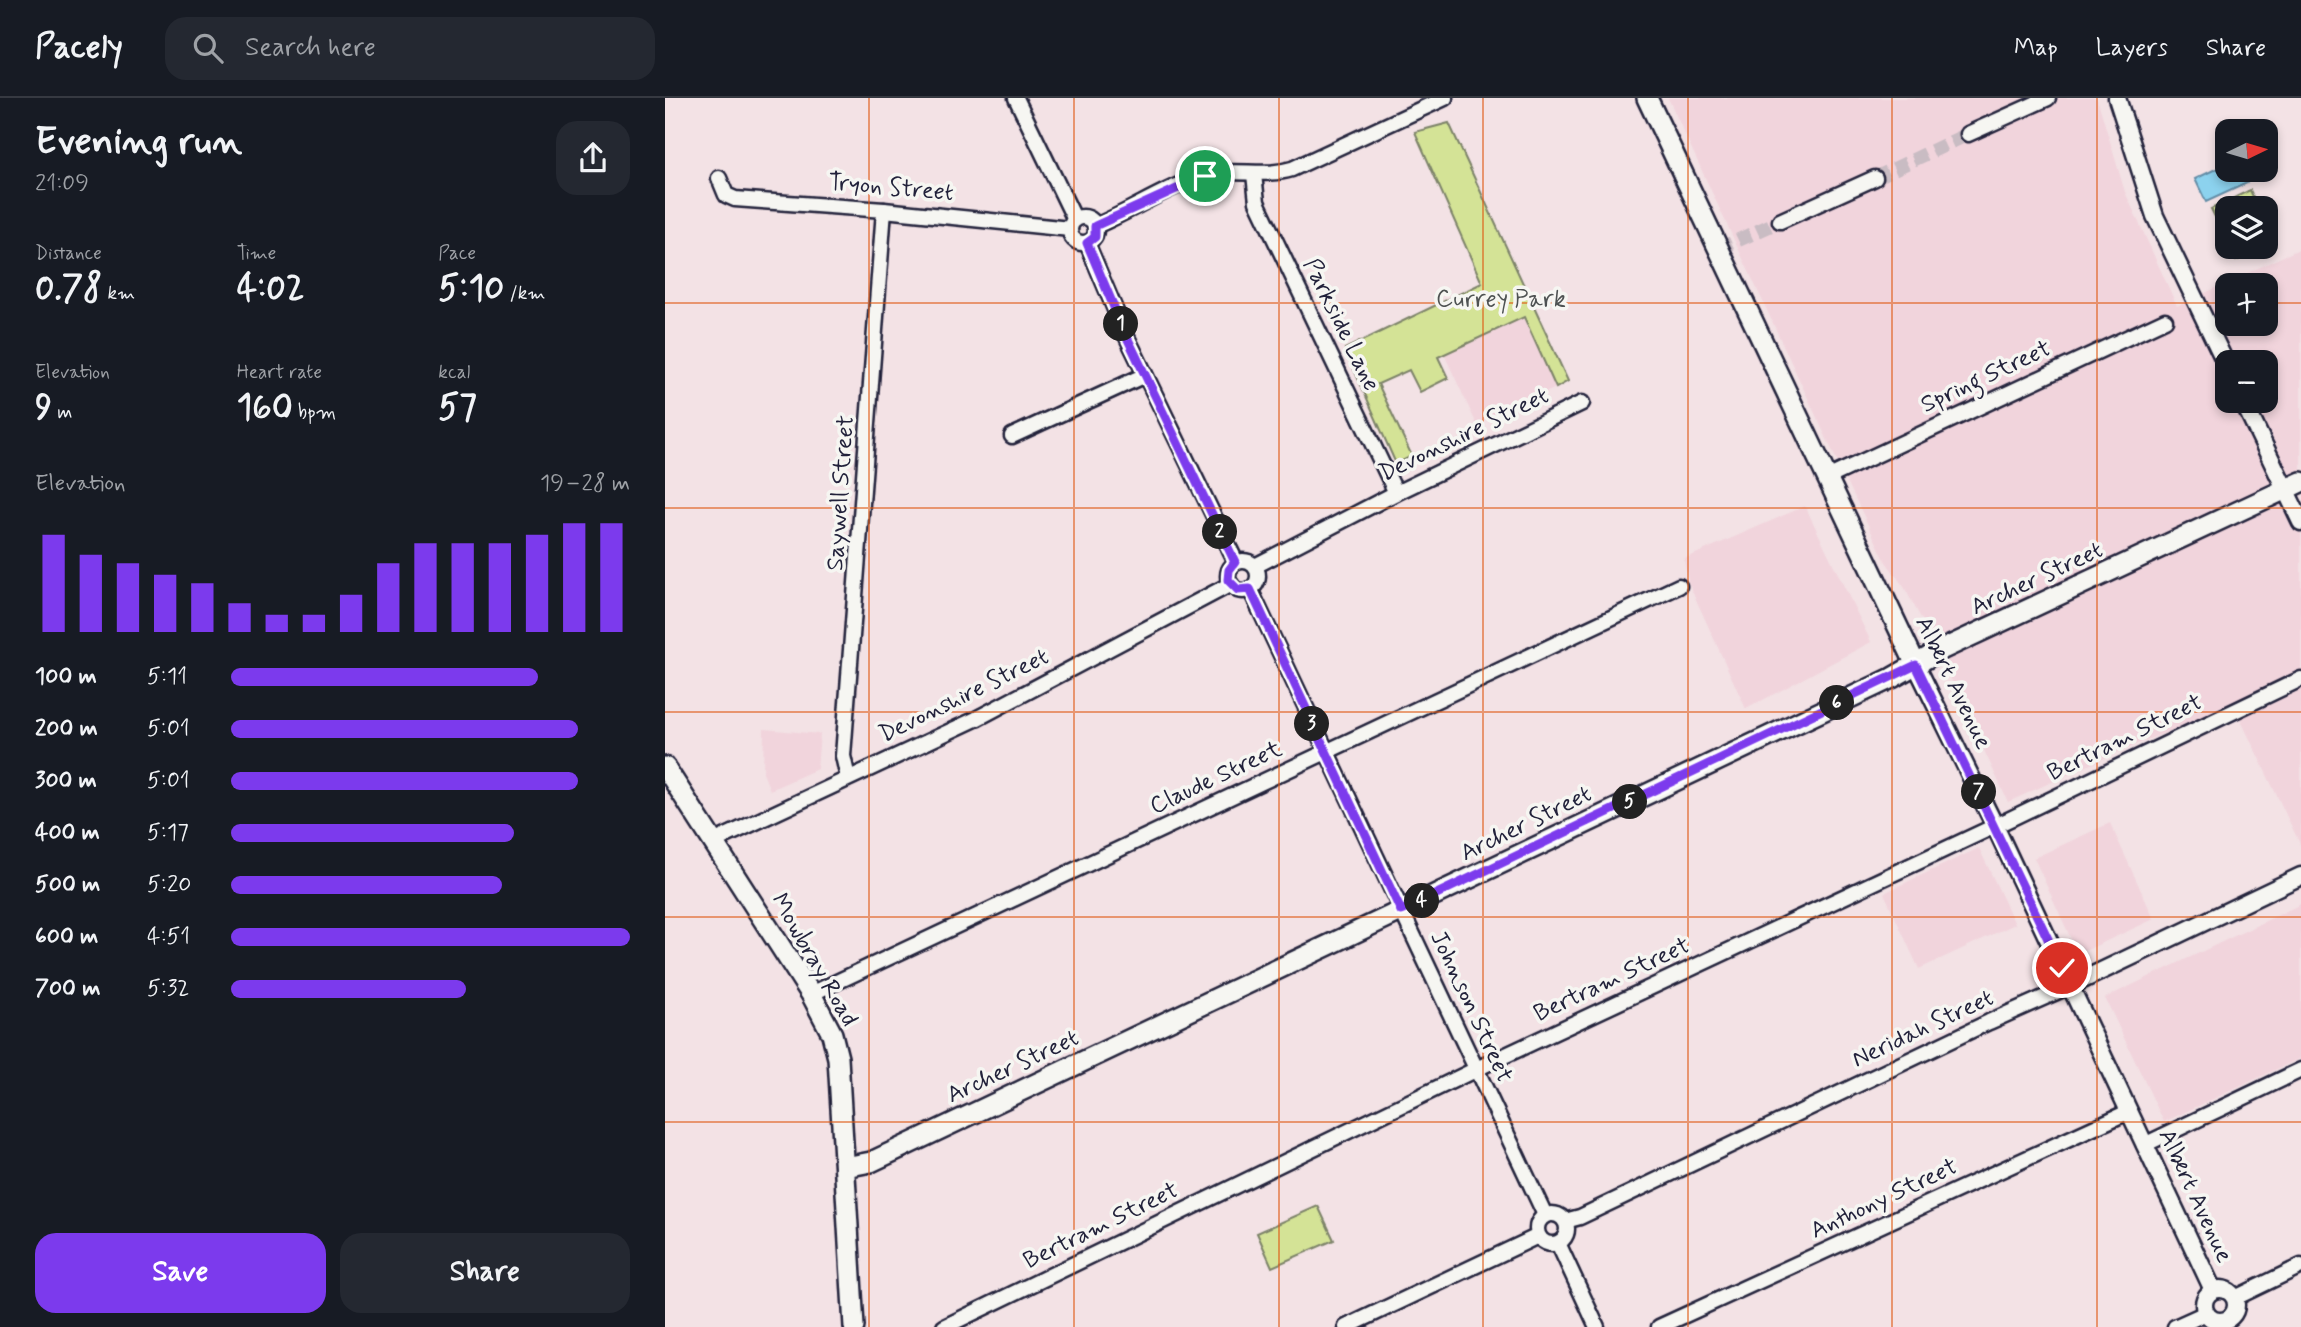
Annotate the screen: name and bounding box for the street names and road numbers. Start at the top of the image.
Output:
street label: Tryon Street [827,167,955,209]
street label: Parkside Lane [1295,253,1387,397]
street label: Spring Street [1916,333,2057,423]
street label: Devonshire Street [1374,381,1554,489]
street label: Saywell Street [820,414,862,572]
street label: Archer Street [1966,535,2108,623]
street label: Albert Avenue [1907,611,1999,755]
street label: Devonshire Street [874,642,1054,750]
street label: Bertram Street [2042,687,2208,789]
street label: Claude Street [1145,734,1287,822]
street label: Archer Street [1455,779,1597,869]
street label: Mowbray Road [763,888,865,1032]
street label: Johnson Street [1422,926,1520,1088]
street label: Bertram Street [1529,930,1695,1030]
street label: Neridah Street [1847,983,1999,1075]
street label: Archer Street [942,1023,1084,1111]
street label: Albert Avenue [2151,1124,2240,1268]
street label: Anthony Street [1805,1151,1963,1247]
street label: Bertram Street [1018,1175,1184,1277]

